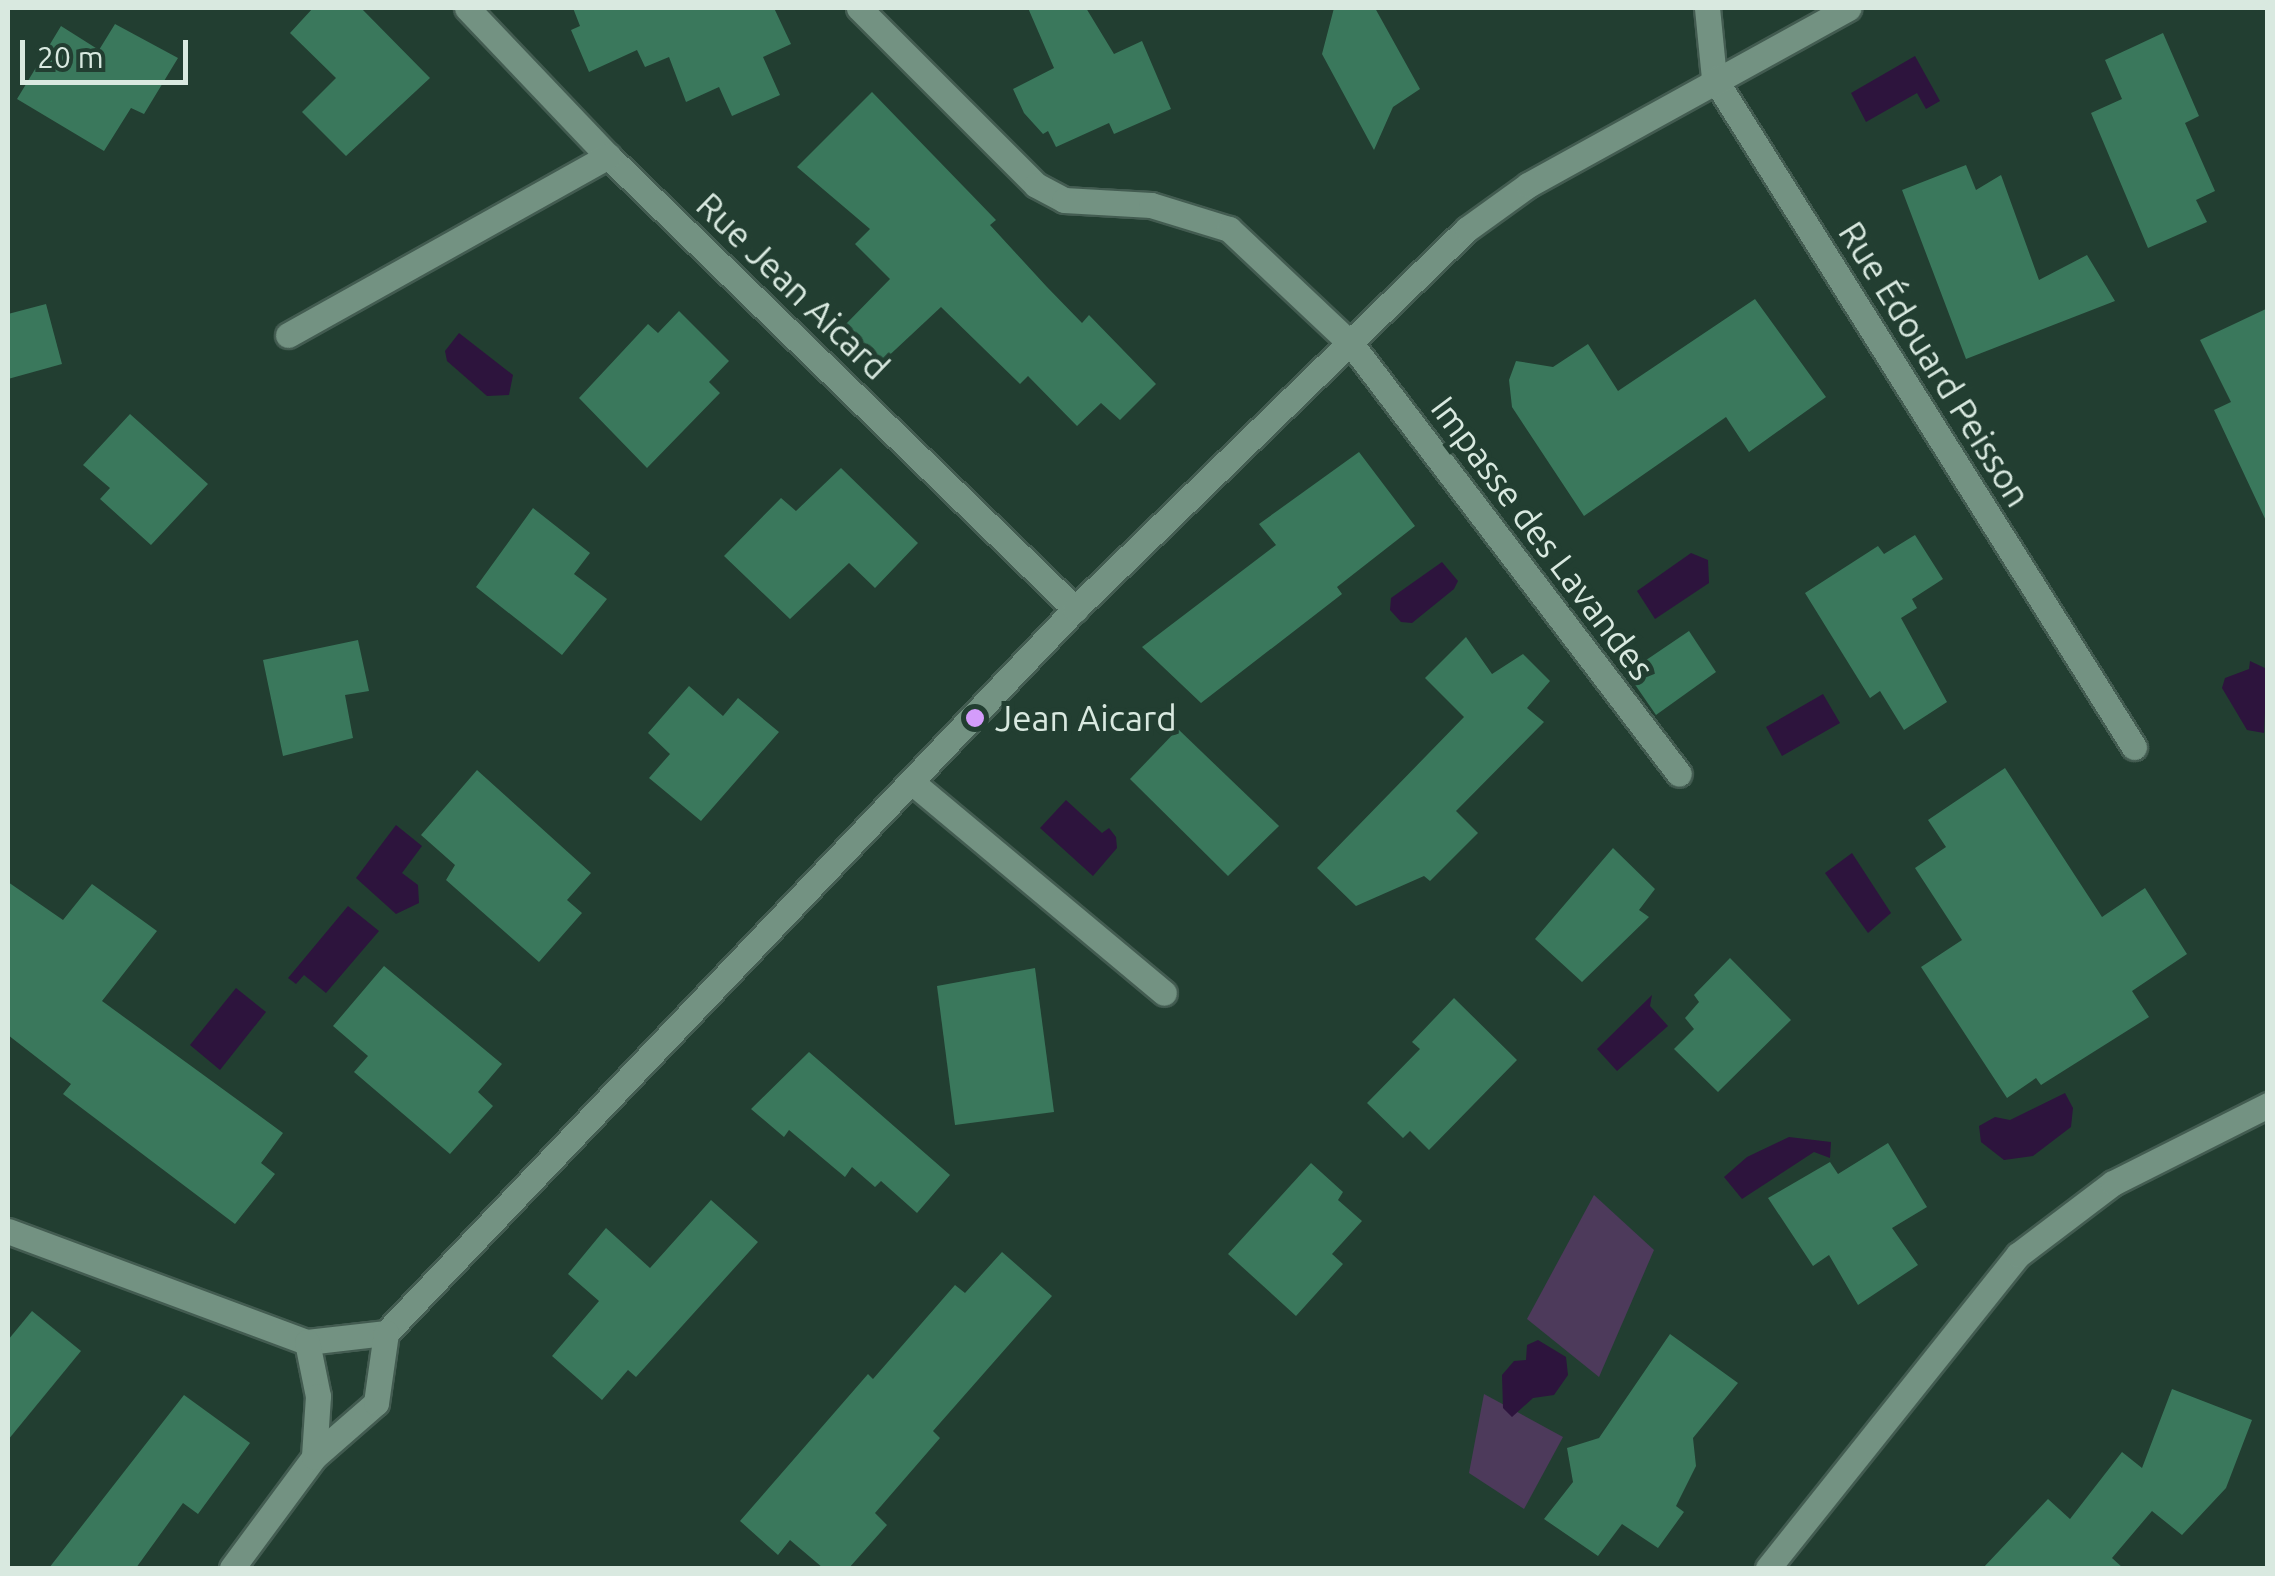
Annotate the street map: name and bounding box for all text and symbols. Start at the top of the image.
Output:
scale bar [25,20,192,82]
text: 20 m [37,40,104,74]
street label: Rue Jean Aicard [688,184,898,388]
street label: Rue Édouard Peisson [1830,214,2040,514]
street label: Impasse des Lavandes [1423,388,1663,688]
place label: Jean Aicard [995,697,1177,739]
marker: Jean Aicard [964,707,986,729]

